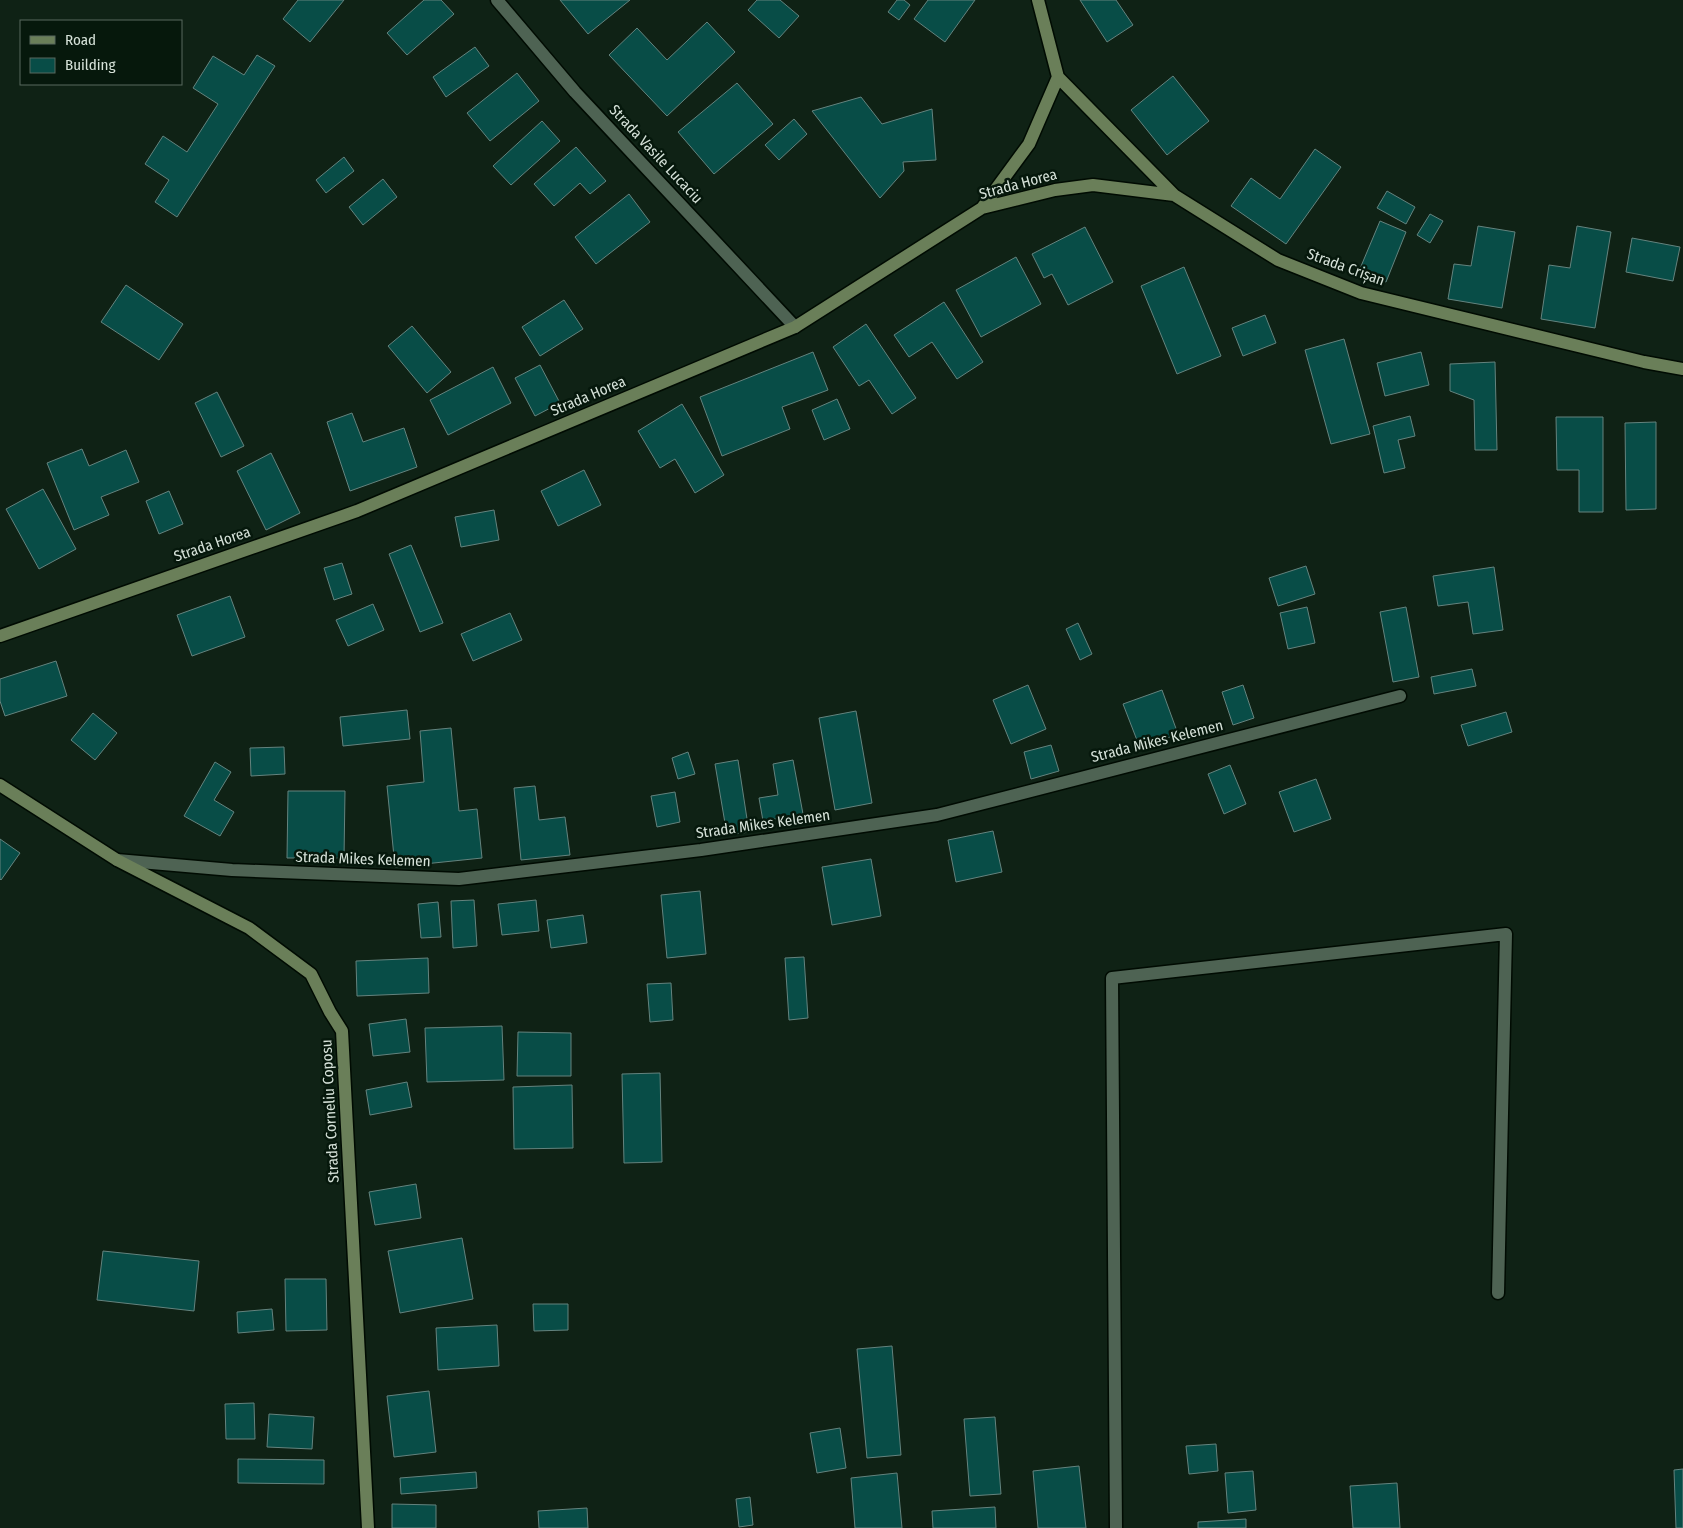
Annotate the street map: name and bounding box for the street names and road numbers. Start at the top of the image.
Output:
street label: Strada Vasile Lucaciu [606,101,706,207]
street label: Strada Horea [977,165,1059,203]
street label: Strada Crișan [1304,245,1387,290]
street label: Strada Horea [548,372,628,420]
street label: Strada Horea [171,522,253,566]
street label: Strada Mikes Kelemen [1089,716,1225,766]
street label: Strada Mikes Kelemen [695,806,831,842]
street label: Strada Mikes Kelemen [295,848,431,870]
street label: Strada Corneliu Coposu [317,1039,343,1183]

